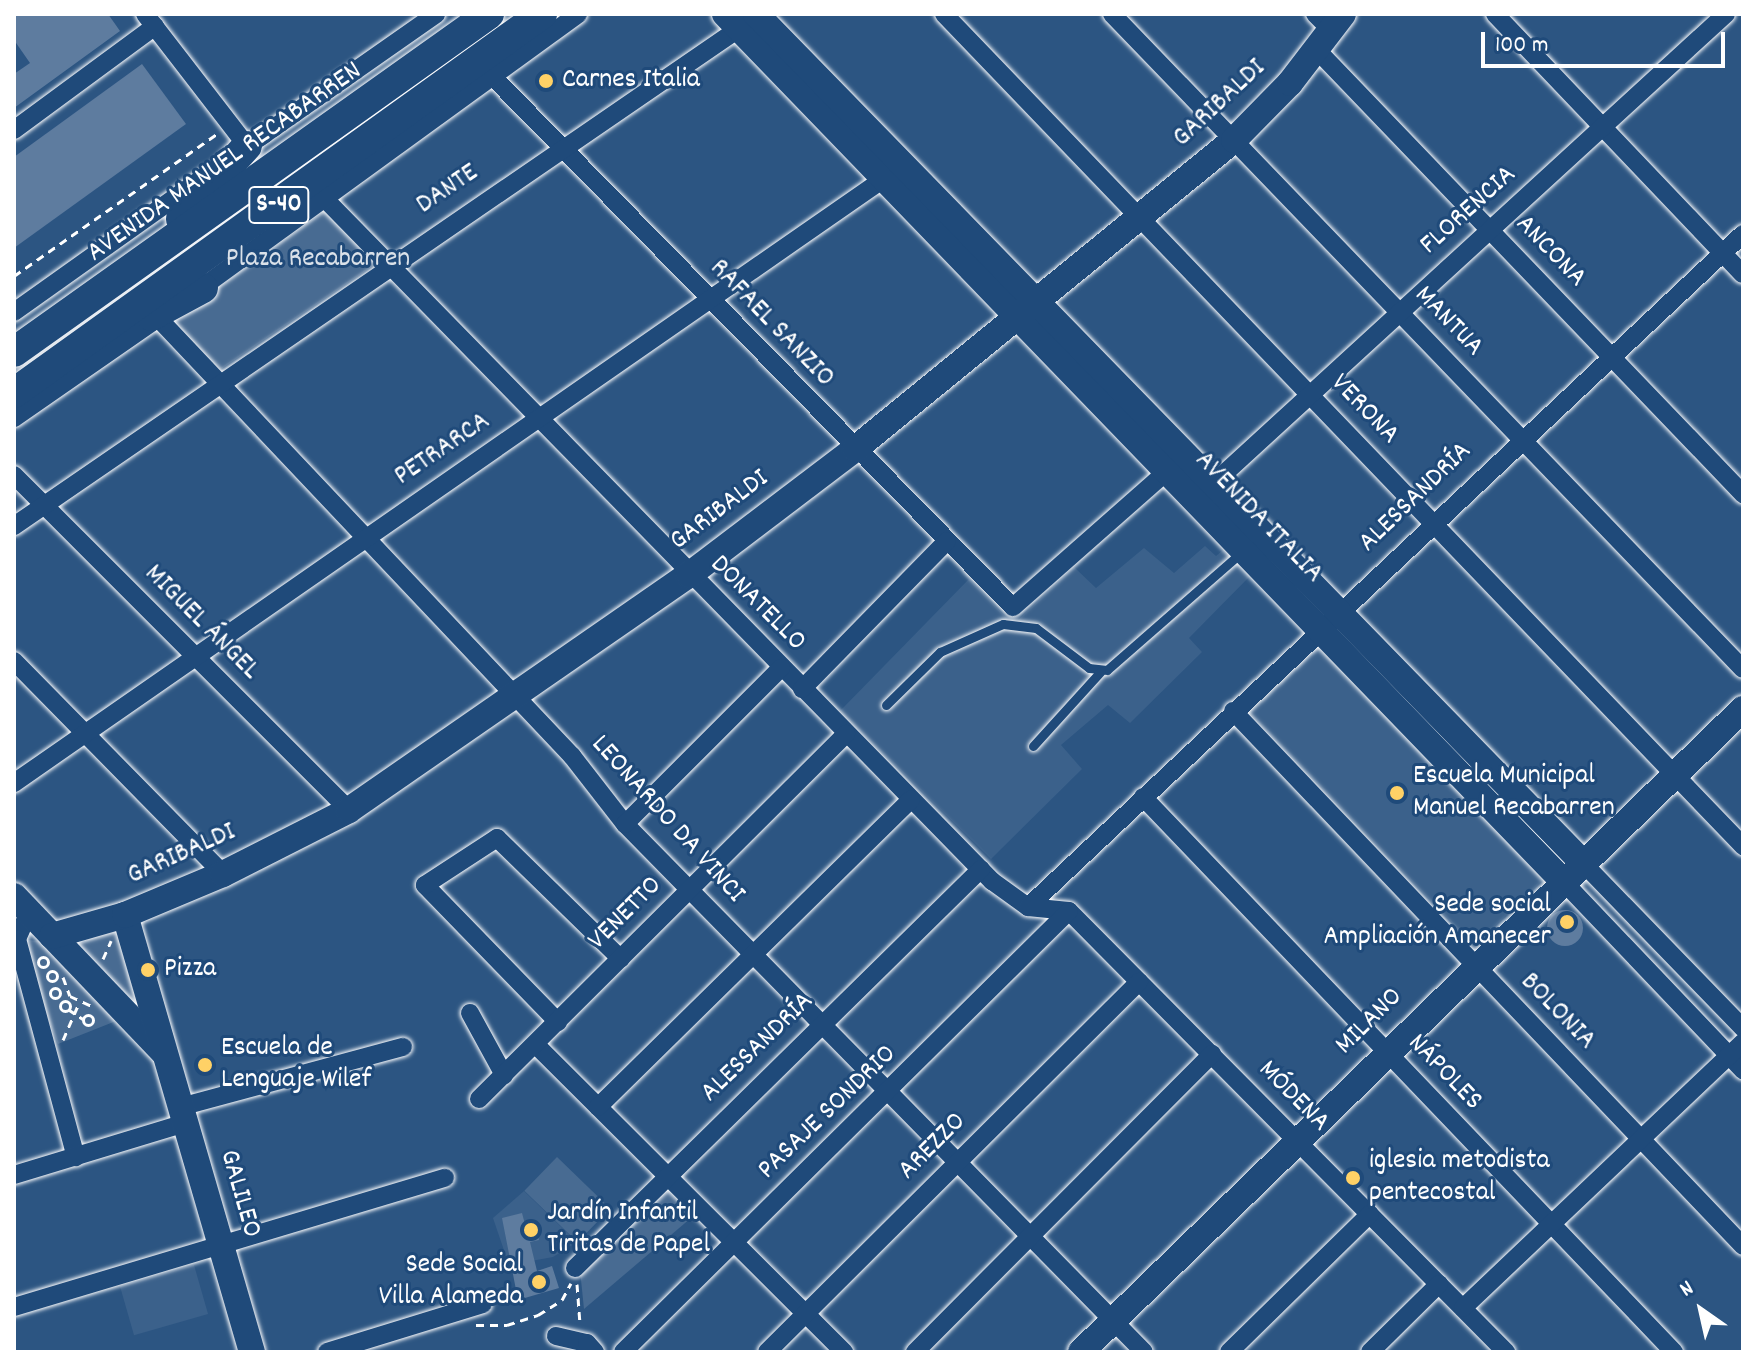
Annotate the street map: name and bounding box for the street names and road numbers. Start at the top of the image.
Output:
street label: GARIBALDI [1167,53,1273,155]
street label: AVENIDA MANUEL RECABARREN [81,55,369,271]
street label: DANTE [411,157,485,223]
street label: FLORENCIA [1414,159,1524,263]
road number: S-40 [247,183,311,227]
street label: ANCONA [1507,209,1593,295]
street label: RAFAEL SANZIO [701,253,841,395]
street label: MANTUA [1406,280,1490,364]
street label: VERONA [1322,368,1406,452]
street label: PETRARCA [389,406,497,494]
street label: ALESSANDRÍA [1352,436,1480,560]
street label: AVENIDA ITALIA [1187,445,1329,591]
street label: GARIBALDI [664,463,776,559]
street label: DONATELLO [702,549,812,659]
street label: MIGUEL ÁNGEL [136,558,266,688]
street label: LEONARDO DA VINCI [583,729,751,911]
street label: GARIBALDI [123,816,241,894]
street label: VENETTO [582,870,670,958]
street label: BOLONIA [1512,966,1602,1058]
street label: MILANO [1329,981,1411,1063]
street label: ALESSANDRÍA [694,986,822,1110]
street label: NÁPOLES [1399,1028,1489,1118]
street label: PASAJE SONDRIO [752,1038,904,1188]
street label: MÓDENA [1250,1054,1336,1140]
street label: AREZZO [892,1106,974,1188]
street label: GALILEO [210,1146,268,1242]

